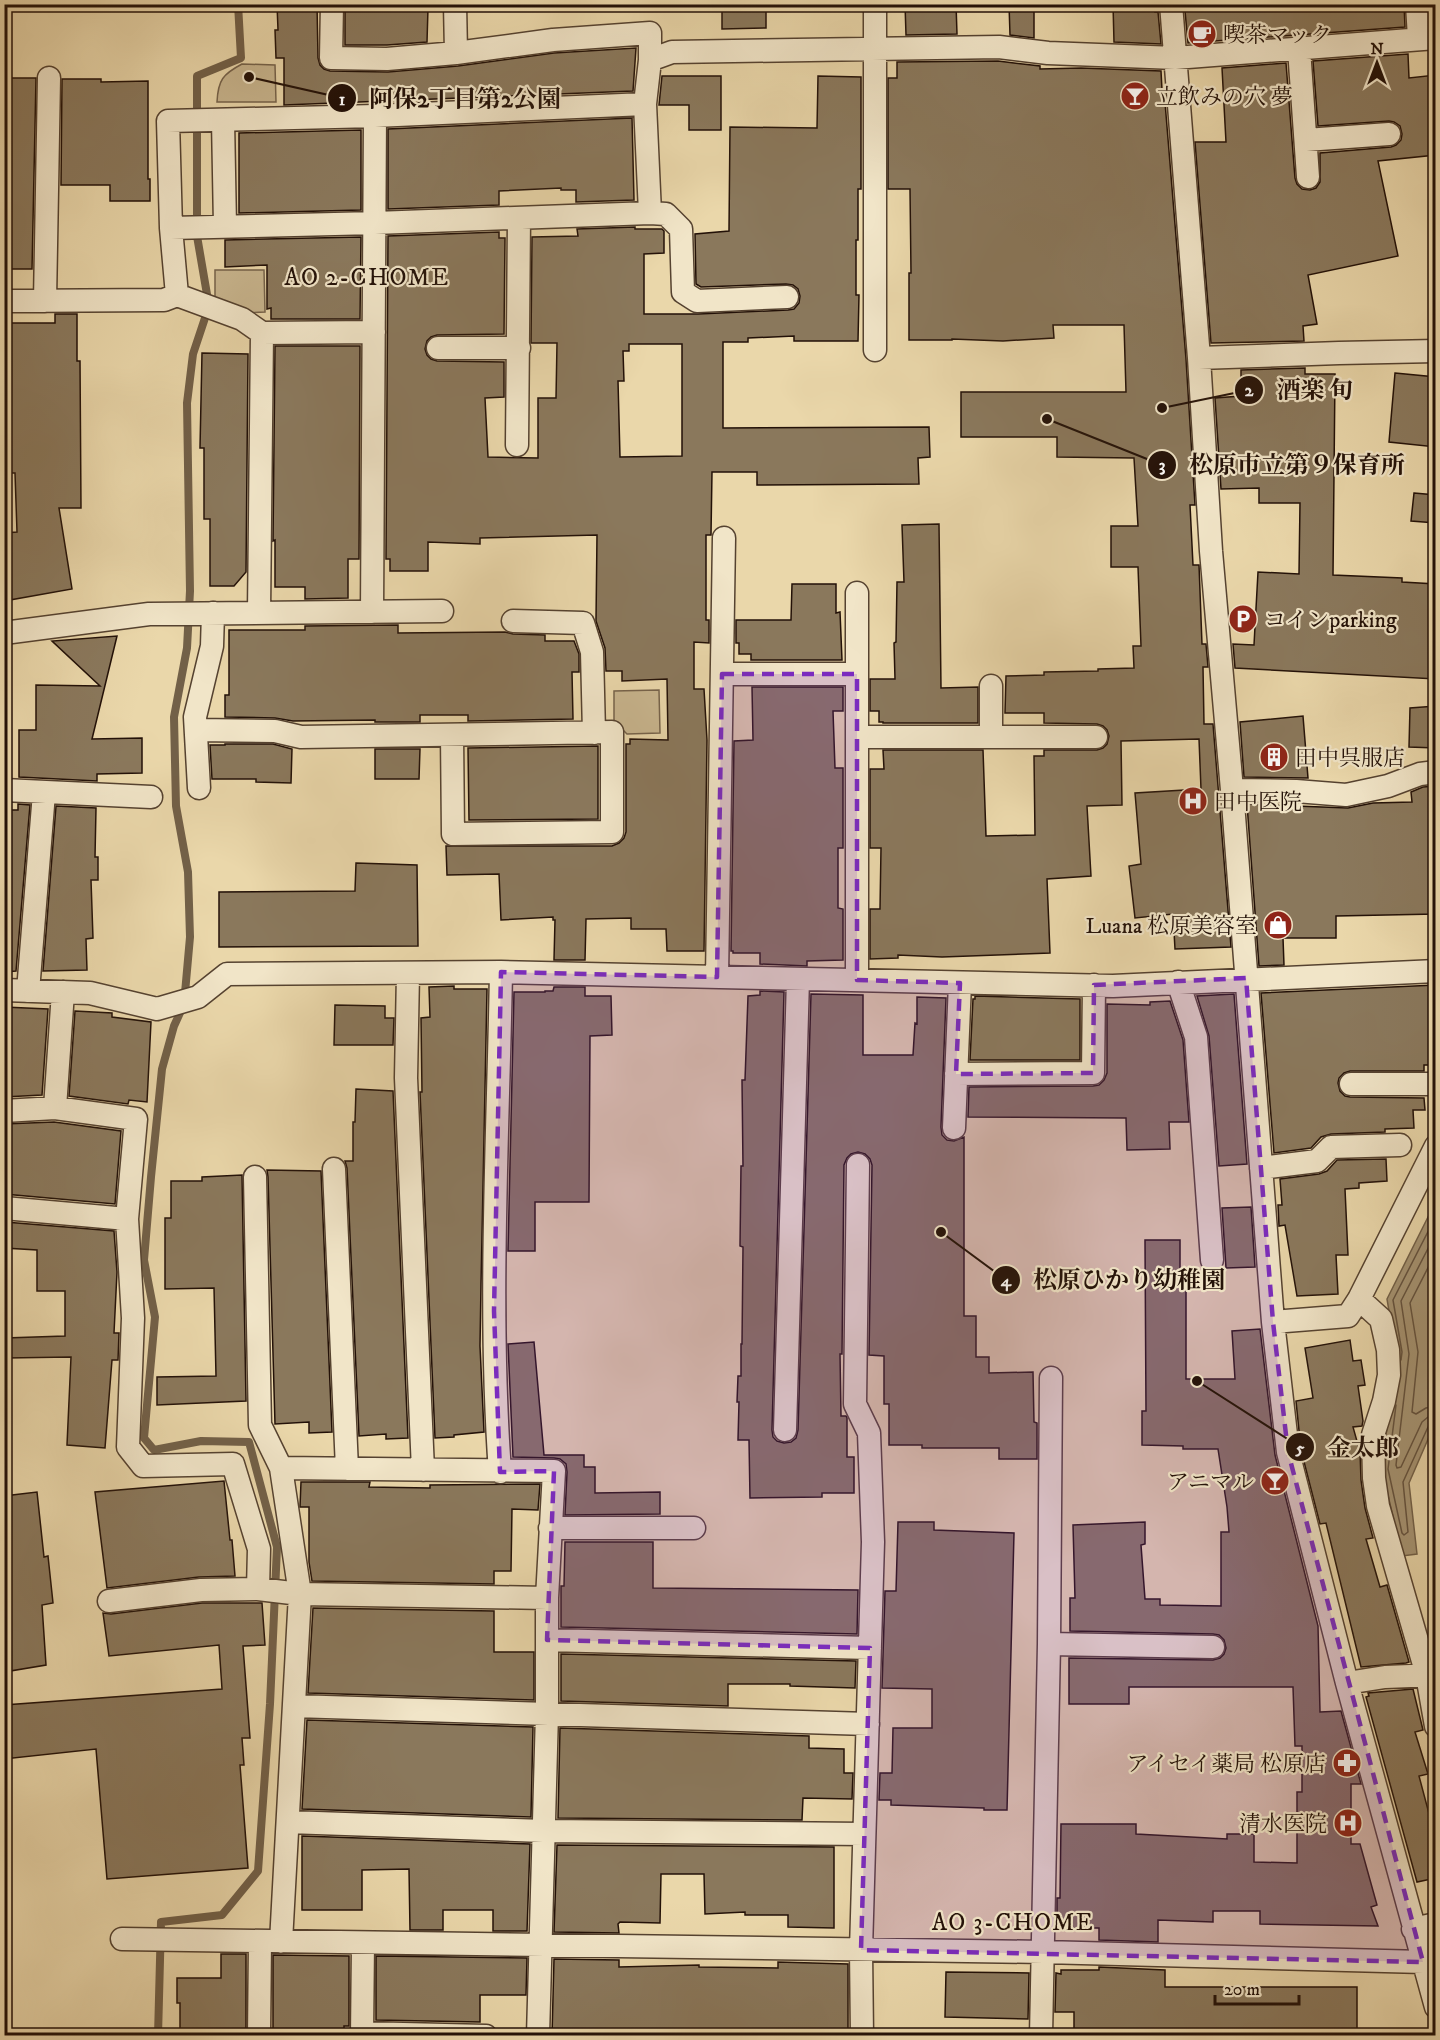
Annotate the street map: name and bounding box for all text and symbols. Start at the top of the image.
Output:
cafe icon: 喫茶マック [1186,18,1218,50]
place label: 喫茶マック [1223,22,1332,49]
north arrow [1347,33,1407,93]
text: N [1370,39,1384,59]
callout: 阿保2丁目第2公園 [327,77,573,119]
bar icon: 立飲みの穴 夢 [1119,80,1151,112]
place label: 立飲みの穴 夢 [1156,84,1293,111]
text: 阿保2丁目第2公園 [369,85,561,115]
text: 1 [339,89,346,111]
district label: AO 2-CHOME [284,263,450,293]
callout: 酒楽 旬 [1234,369,1366,411]
text: 酒楽 旬 [1276,376,1354,406]
text: 2 [1245,380,1255,402]
callout: 松原市立第９保育所 [1147,444,1417,486]
text: 松原市立第９保育所 [1189,451,1405,481]
text: 3 [1159,455,1166,477]
parking icon: コインparking [1227,603,1259,635]
place label: コインparking [1264,607,1397,634]
building icon: 田中呉服店 [1258,741,1290,773]
place label: 田中呉服店 [1295,745,1405,772]
hospital icon: 田中医院 [1177,785,1209,817]
place label: 田中医院 [1214,789,1302,816]
shop icon: Luana 松原美容室 [1262,909,1294,941]
place label: Luana 松原美容室 [1086,913,1257,940]
callout: 松原ひかり幼稚園 [991,1259,1237,1301]
text: 松原ひかり幼稚園 [1033,1266,1225,1296]
text: 4 [1000,1270,1012,1292]
callout: 金太郎 [1285,1426,1411,1468]
text: 金太郎 [1327,1434,1399,1464]
text: 5 [1295,1438,1305,1460]
bar icon: アニマル [1259,1465,1291,1497]
place label: アニマル [1167,1469,1254,1496]
pharmacy icon: アイセイ薬局 松原店 [1331,1747,1363,1779]
place label: アイセイ薬局 松原店 [1127,1751,1326,1778]
hospital icon: 清水医院 [1332,1807,1364,1839]
place label: 清水医院 [1239,1811,1327,1838]
district label: AO 3-CHOME [932,1908,1094,1938]
scale bar [1215,1968,1299,2006]
text: 20 m [1224,1979,1260,2001]

